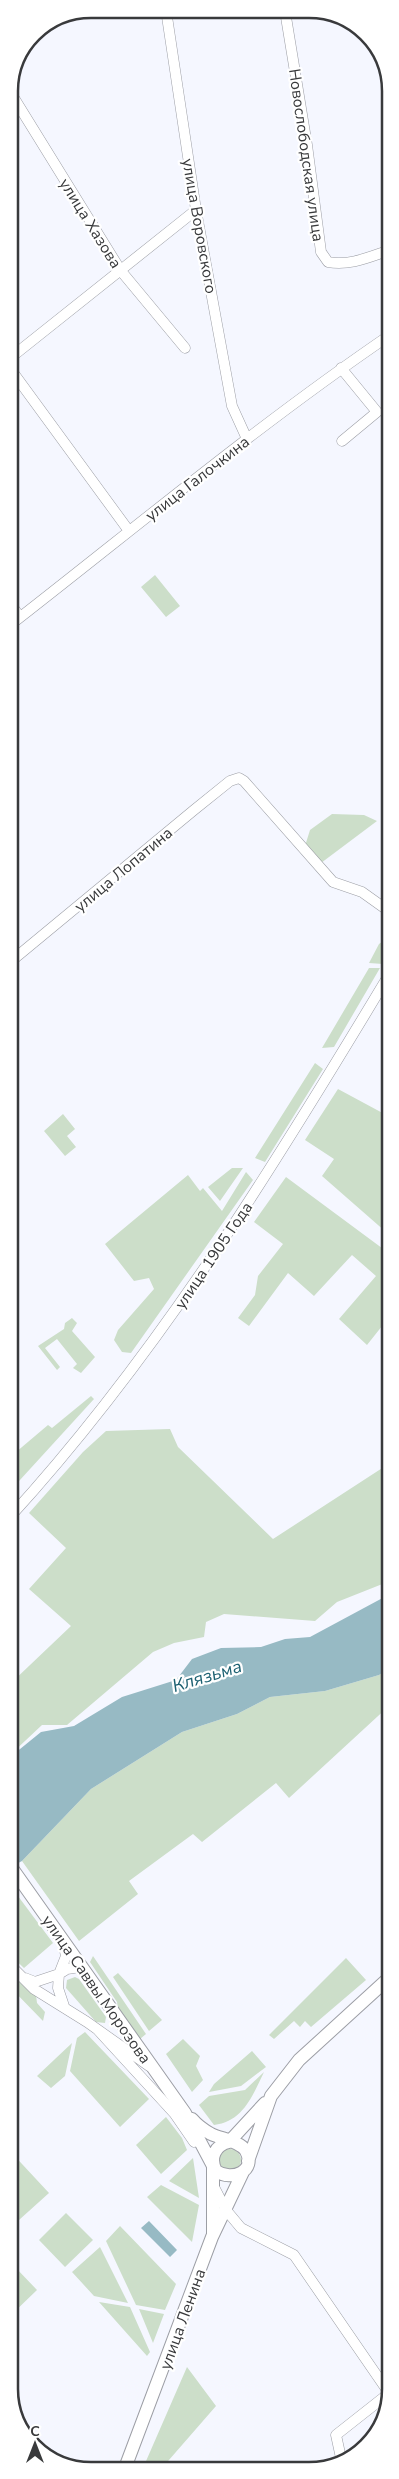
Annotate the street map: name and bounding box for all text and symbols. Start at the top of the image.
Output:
street label: Новослободская улица [283,67,329,243]
street label: улица Воровского [176,157,222,296]
street label: улица Хазова [54,174,127,273]
street label: улица Галочкина [141,431,254,526]
street label: улица Лопатина [70,822,177,917]
street label: улица 1905 Года [170,1198,258,1314]
water label: Клязьма [169,1654,245,1698]
street label: улица Саввы Морозова [36,1911,156,2068]
street label: улица Ленина [154,2266,211,2373]
north arrow [10,2419,60,2469]
text: С [30,2422,40,2441]

